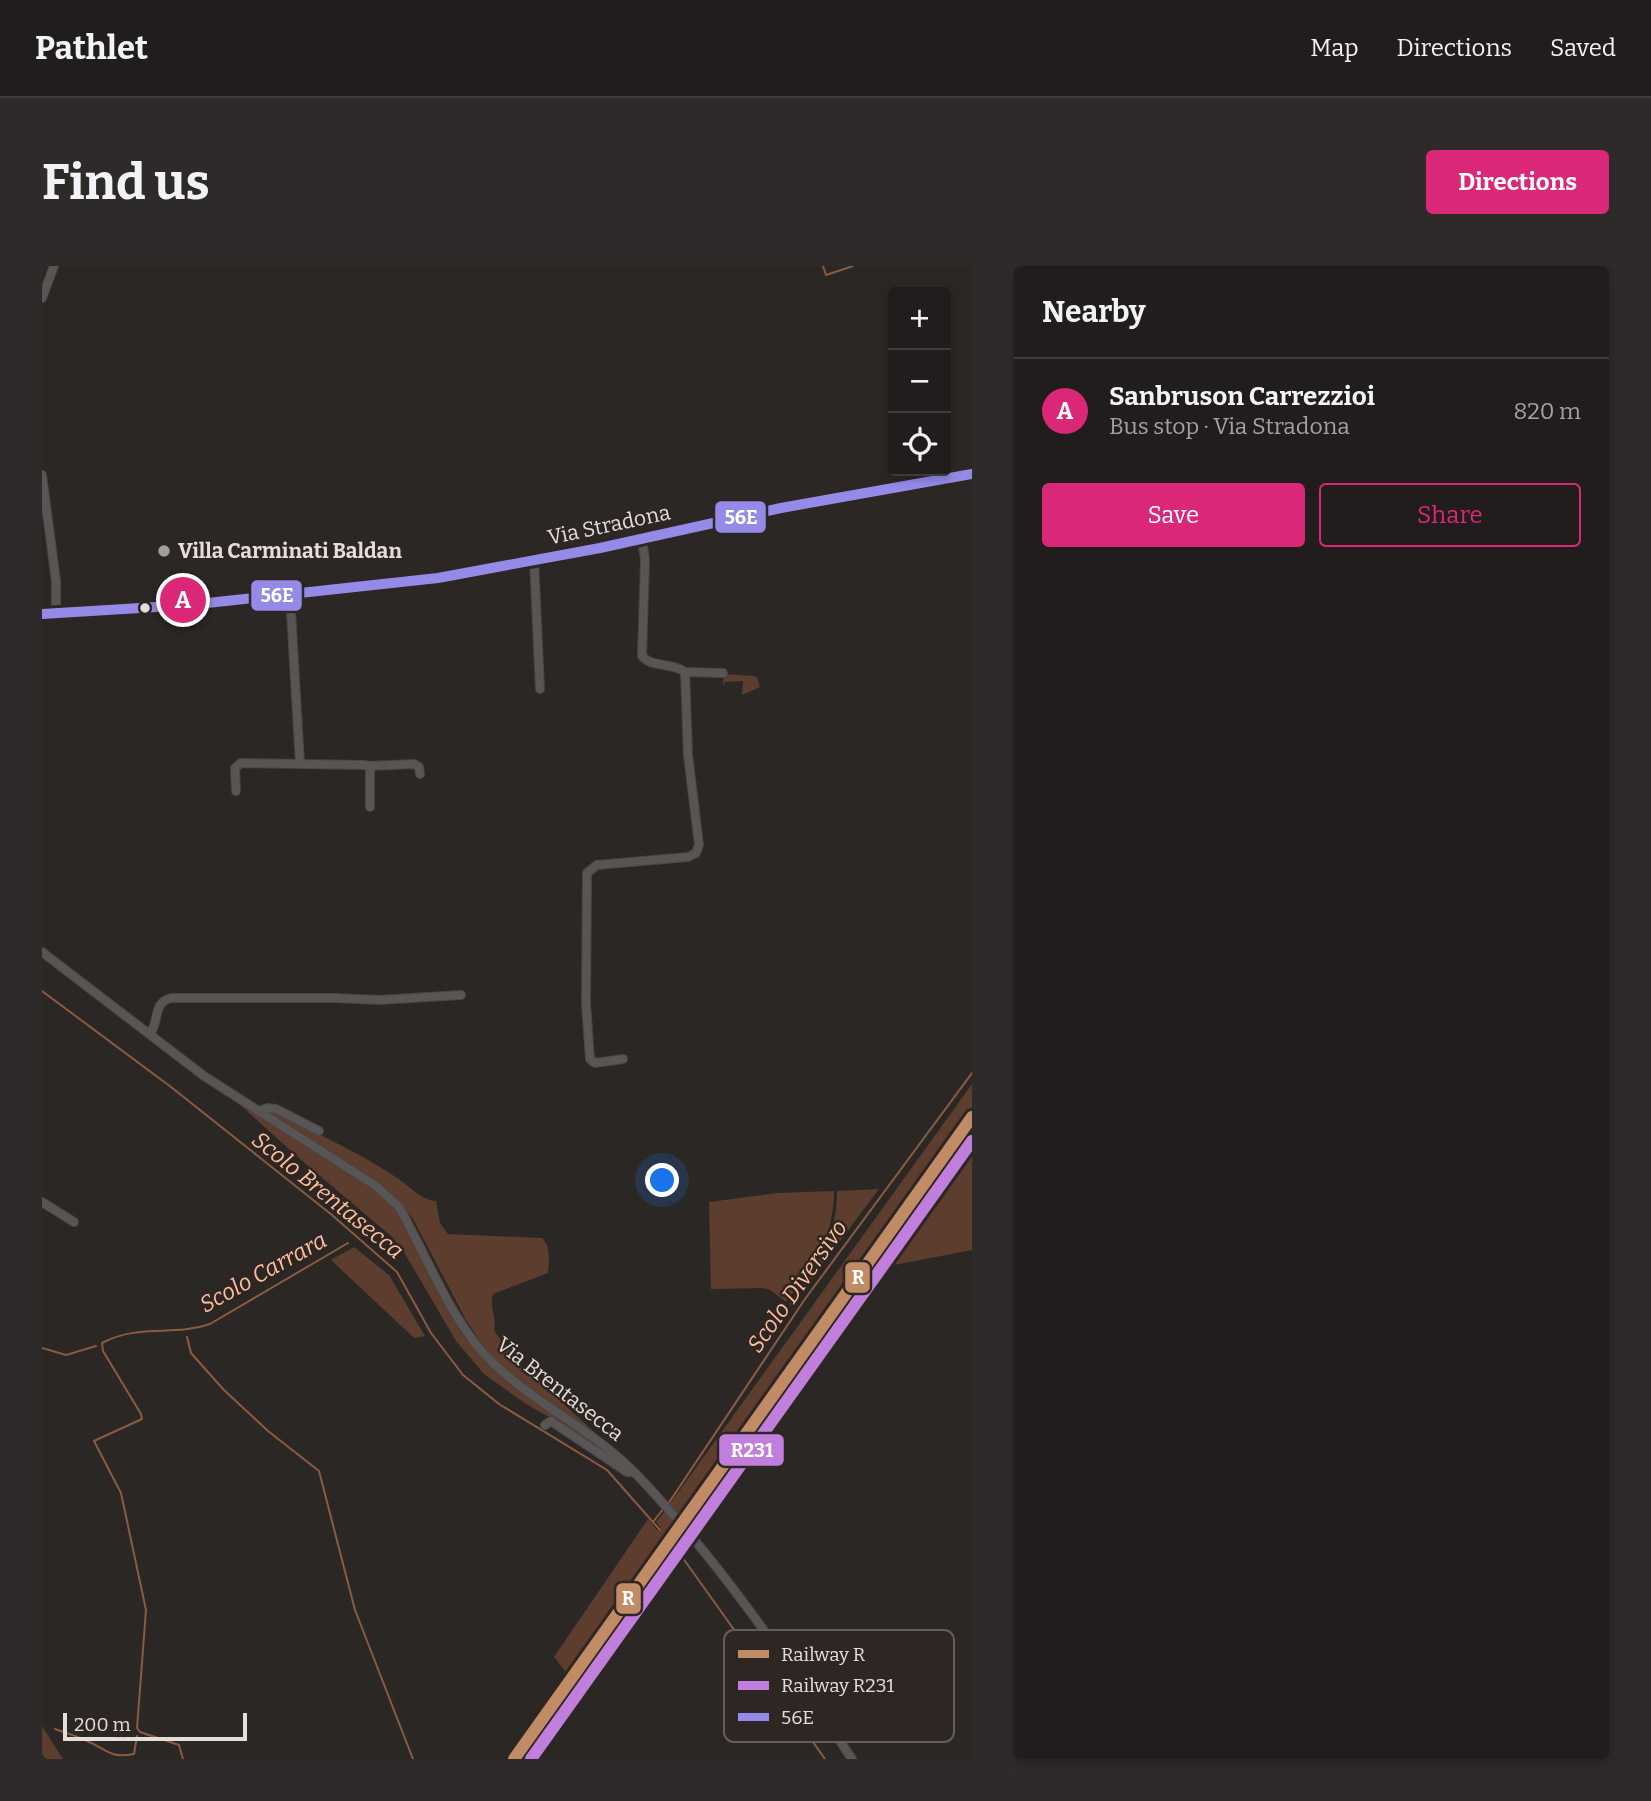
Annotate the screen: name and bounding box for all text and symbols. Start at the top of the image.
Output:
text: Pathlet [35,28,148,68]
text: Map [1310,34,1359,62]
text: Directions [1397,34,1512,62]
text: Saved [1550,34,1616,62]
button: Directions [1426,150,1609,214]
text: Find us [42,153,210,212]
map controls [888,287,951,476]
button: + [888,287,951,350]
text: Nearby [1042,294,1146,330]
button: − [888,350,951,413]
text: Sanbruson Carrezzioi [1109,381,1375,412]
text: A [1057,397,1073,425]
text: 820 m [1513,397,1581,425]
text: Bus stop · Via Stradona [1109,412,1350,440]
button: locate [888,413,951,476]
button: Save [1042,483,1305,547]
button: Share [1319,483,1581,547]
street label: Via Stradona [545,499,673,551]
line badge: 56E [714,500,767,534]
text: 56E [724,506,758,529]
place label: Villa Carminati Baldan [178,538,402,564]
marker: Villa Carminati Baldan [156,543,172,559]
pin: A [160,574,206,626]
line badge: 56E [250,579,303,612]
text: 56E [260,584,294,607]
unlabelled marker [138,601,152,615]
water label: Scolo Brentasecca [247,1125,409,1265]
your location [645,1163,679,1197]
water label: Scolo Diversivo [741,1214,853,1358]
water label: Scolo Carrara [195,1226,331,1318]
line badge: R [844,1261,871,1294]
text: R [852,1266,865,1289]
street label: Via Brentasecca [491,1331,629,1447]
line badge: R231 [718,1433,785,1467]
text: R231 [731,1439,774,1462]
line badge: R [615,1582,642,1615]
text: R [622,1587,635,1610]
legend [724,1630,954,1742]
text: Railway R [781,1643,866,1666]
text: Railway R231 [781,1674,895,1697]
text: 56E [781,1706,814,1729]
scale bar [63,1710,247,1742]
text: 200 m [74,1713,131,1736]

